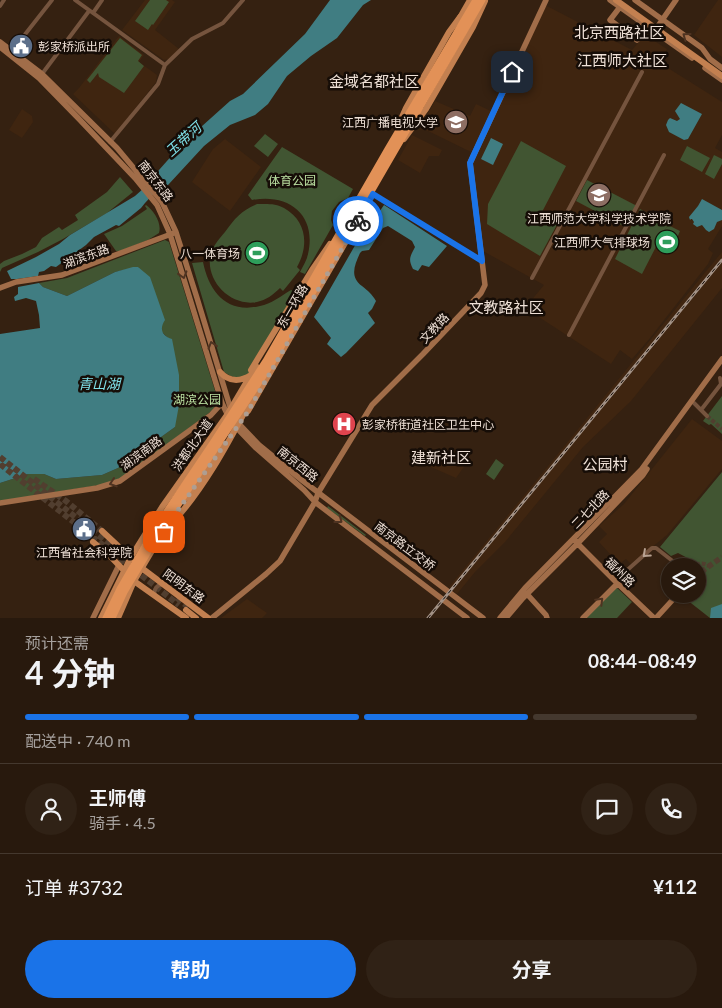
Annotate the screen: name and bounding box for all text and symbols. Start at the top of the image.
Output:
district label: 北京西路社区 [574,23,664,41]
public building icon: 彭家桥派出所 [8,33,34,59]
one-way arrow [682,33,692,42]
place label: 彭家桥派出所 [38,39,110,54]
pin [491,51,533,93]
district label: 江西师大社区 [577,51,667,69]
icon: home [498,58,526,86]
district label: 金域名都社区 [329,72,419,90]
school or university icon: 江西广播电视大学 [443,109,469,135]
place label: 江西广播电视大学 [342,115,438,130]
water label: 玉带河 [162,117,207,159]
street label: 南京东路 [135,157,177,205]
park label: 体育公园 [268,173,316,188]
school or university icon: 江西师范大学科学技术学院 [586,182,612,208]
courier [333,196,383,246]
icon: bike [344,207,372,235]
place label: 江西师范大学科学技术学院 [527,211,671,226]
sports icon: 江西师大气排球场 [654,229,680,255]
place label: 江西师大气排球场 [554,235,650,250]
sports icon: 八一体育场 [244,240,270,266]
street label: 湖滨东路 [61,241,111,271]
place label: 八一体育场 [180,246,240,261]
one-way arrow [177,270,187,279]
street label: 东一环路 [274,281,310,331]
district label: 文教路社区 [468,298,544,316]
street label: 文教路 [416,310,452,346]
one-way arrow [207,342,217,350]
water label: 青山湖 [78,375,122,392]
park label: 湖滨公园 [173,392,221,407]
hospital icon: 彭家桥街道社区卫生中心 [331,411,357,437]
street label: 洪都北大道 [169,416,215,474]
place label: 彭家桥街道社区卫生中心 [362,417,494,432]
street label: 湖滨南路 [117,433,165,473]
street label: 南京西路 [275,443,321,485]
district label: 建新社区 [411,448,471,466]
district label: 公园村 [582,455,628,473]
one-way arrow [109,477,117,487]
street label: 二七北路 [568,487,612,531]
pin [143,511,185,553]
one-way arrow [333,514,342,522]
public building icon: 江西省社会科学院 [71,516,97,542]
icon: bag [150,518,178,546]
street label: 南京路立交桥 [372,518,438,574]
place label: 江西省社会科学院 [36,545,132,560]
one-way arrow [642,548,651,557]
street label: 福州路 [602,554,638,590]
map controls [661,558,706,603]
button: layers [661,558,706,603]
street label: 阳明东路 [160,566,208,606]
one-way arrow [594,598,603,607]
text: 预计还需 [25,633,89,652]
text: 08:44–08:49 [588,649,697,672]
text: 4 分钟 [25,653,115,692]
text: 配送中 · 740 m [25,731,130,750]
button: person [25,783,77,835]
button: chat [581,783,633,835]
button: phone [645,783,697,835]
text: 王师傅 [89,786,146,809]
text: 骑手 · 4.5 [89,813,156,832]
text: ¥112 [653,875,697,898]
text: 订单 #3732 [25,876,123,899]
button: 帮助 [25,940,356,998]
button: 分享 [366,940,697,998]

